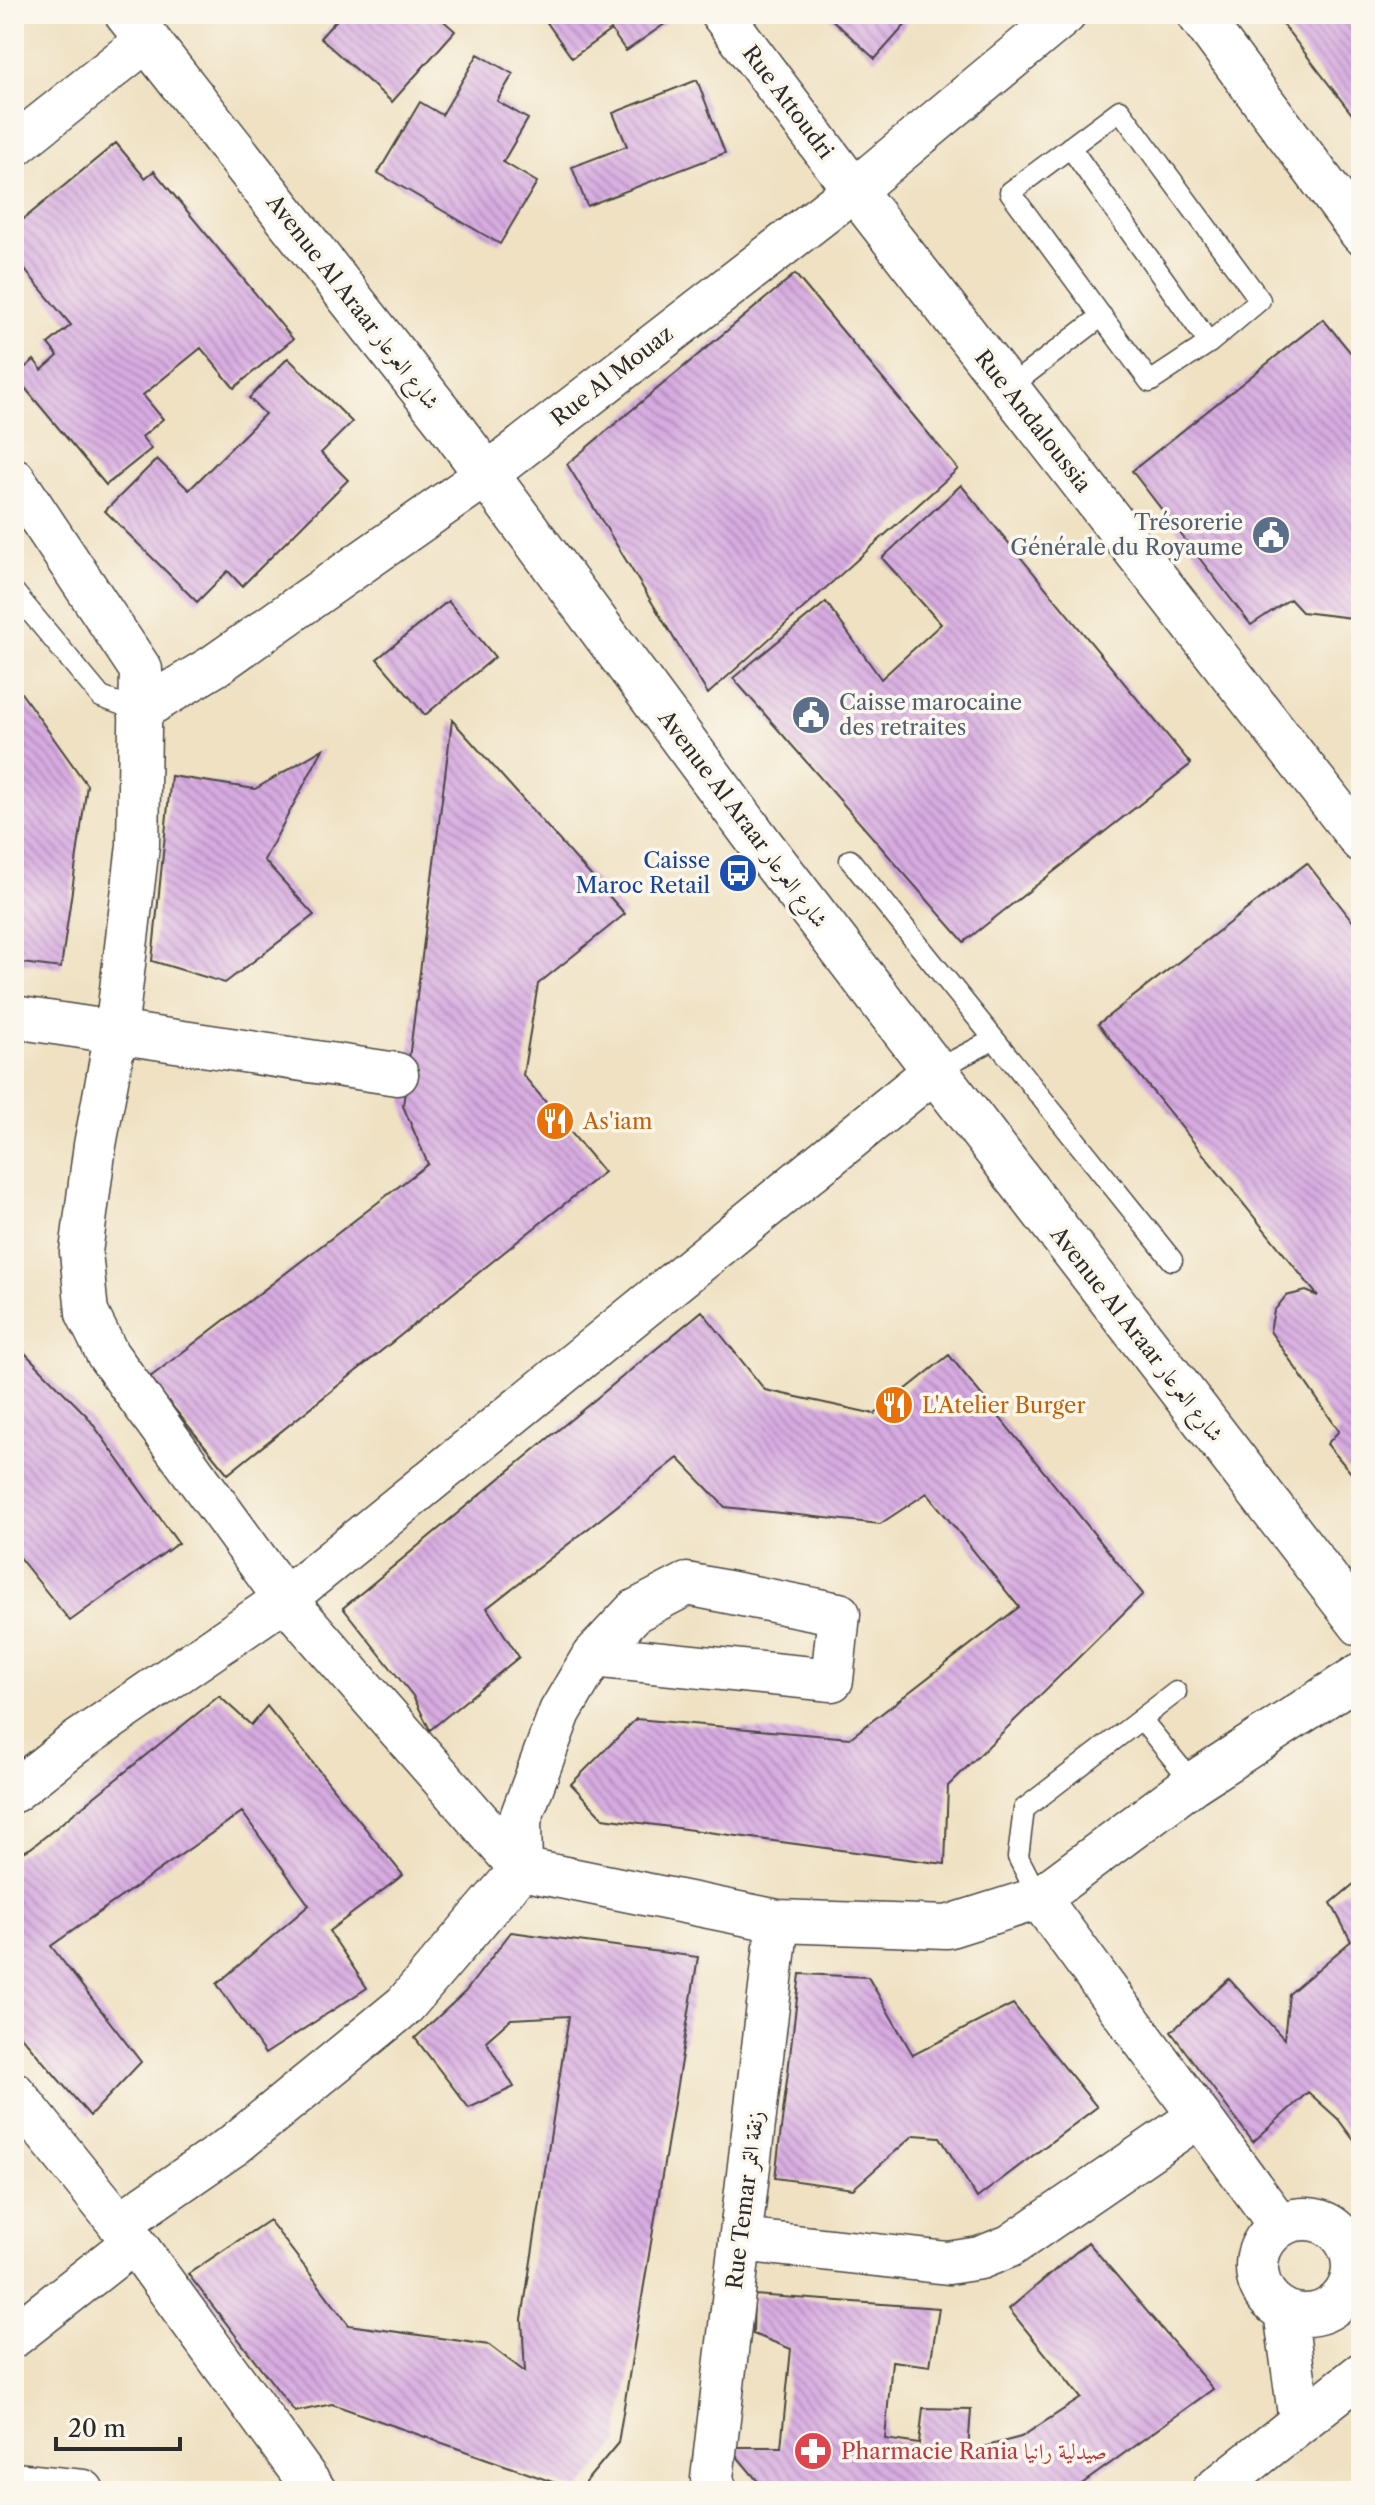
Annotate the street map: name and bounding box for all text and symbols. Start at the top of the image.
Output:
street label: Rue Attoudri [737,40,840,164]
street label: Avenue Al Araar شارع العرعار [256,188,445,418]
street label: Rue Al Mouaz [546,320,678,432]
street label: Rue Andaloussia [969,345,1097,498]
place label: Trésorerie Générale du Royaume [1010,509,1243,561]
public building icon: Trésorerie Générale du Royaume [1250,514,1292,556]
place label: Caisse marocaine des retraites [839,689,1022,741]
public building icon: Caisse marocaine des retraites [790,694,832,736]
street label: Avenue Al Araar شارع العرعار [648,704,834,936]
place label: Caisse Maroc Retail [576,847,710,899]
bus stop icon: Caisse Maroc Retail [717,852,759,894]
restaurant icon: As'iam [534,1100,576,1142]
place label: As'iam [582,1108,653,1135]
street label: Avenue Al Araar شارع العرعار [1040,1220,1229,1450]
restaurant icon: L'Atelier Burger [873,1384,915,1426]
place label: L'Atelier Burger [922,1392,1086,1419]
street label: Rue Temar زنقة التمر [721,2109,770,2291]
scale bar [56,2401,180,2451]
text: 20 m [68,2414,126,2443]
pharmacy icon: Pharmacie Rania صيدلية رانيا [792,2430,834,2472]
place label: Pharmacie Rania صيدلية رانيا [841,2438,1107,2465]

